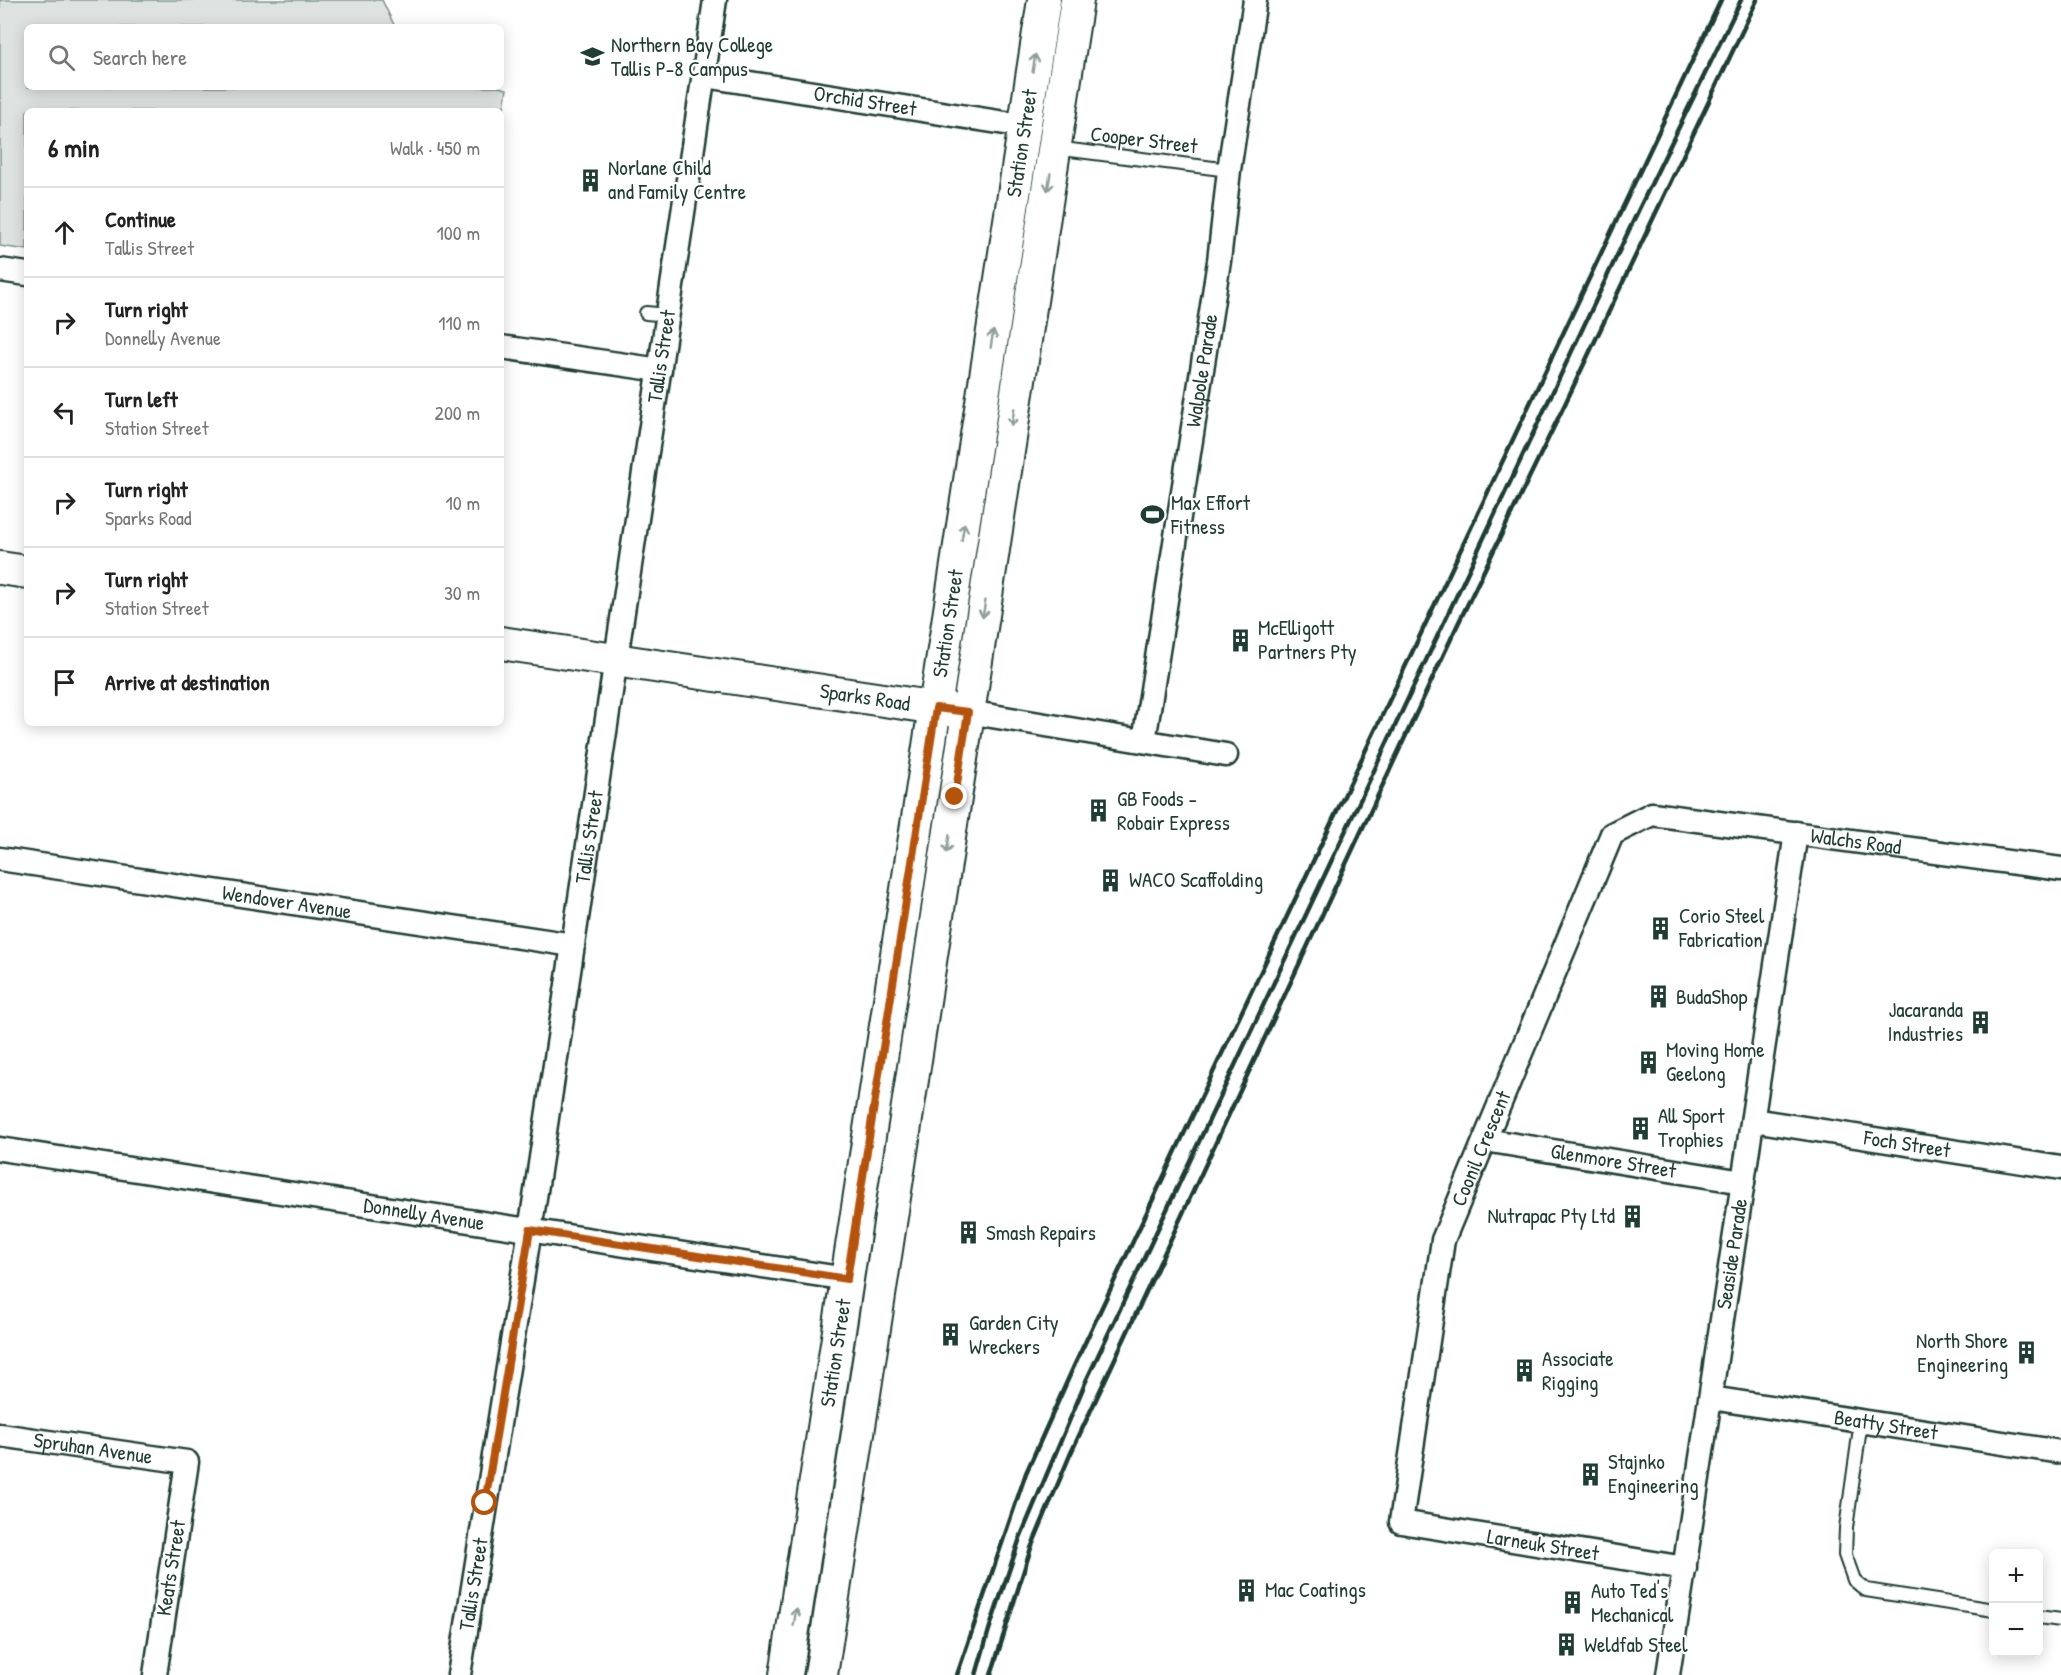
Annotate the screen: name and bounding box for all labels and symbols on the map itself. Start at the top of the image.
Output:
place label: Northern Bay College Tallis P-8 Campus [611,30,773,83]
school or university icon: Northern Bay College Tallis P-8 Campus [580,44,606,70]
one-way arrow [1029,54,1040,74]
street label: Orchid Street [812,78,919,123]
street label: Station Street [999,86,1044,199]
street label: Cooper Street [1089,119,1200,161]
place label: Norlane Child and Family Centre [608,153,746,206]
building icon: Norlane Child and Family Centre [577,167,603,193]
one-way arrow [1043,172,1054,192]
street label: Tallis Street [640,307,682,405]
street label: Walpole Parade [1178,312,1225,429]
one-way arrow [987,330,998,350]
one-way arrow [1007,406,1018,426]
place label: Max Effort Fitness [1170,488,1251,541]
sports icon: Max Effort Fitness [1140,502,1166,528]
one-way arrow [958,523,969,542]
street label: Station Street [925,567,970,679]
one-way arrow [978,599,989,619]
place label: McElligott Partners Pty [1258,613,1357,666]
building icon: McElligott Partners Pty [1227,627,1253,653]
street label: Sparks Road [818,676,912,718]
route end [941,783,967,809]
place label: GB Foods - Robair Express [1117,784,1230,837]
street label: Tallis Street [567,788,610,885]
building icon: GB Foods - Robair Express [1086,798,1112,824]
street label: Walchs Road [1809,820,1903,861]
one-way arrow [942,833,953,853]
place label: WACO Scaffolding [1129,865,1263,894]
building icon: WACO Scaffolding [1098,867,1124,893]
street label: Wendover Avenue [220,878,354,926]
place label: Corio Steel Fabrication [1678,901,1765,954]
building icon: Corio Steel Fabrication [1648,915,1674,941]
place label: BudaShop [1676,982,1747,1011]
building icon: BudaShop [1645,984,1671,1010]
place label: Jacaranda Industries [1887,995,1963,1048]
building icon: Jacaranda Industries [1968,1009,1994,1035]
place label: Moving Home Geelong [1666,1035,1765,1088]
building icon: Moving Home Geelong [1635,1049,1661,1075]
street label: Coonil Crescent [1444,1085,1518,1210]
place label: All Sport Trophies [1658,1101,1725,1154]
building icon: All Sport Trophies [1627,1115,1653,1141]
street label: Foch Street [1861,1122,1953,1165]
street label: Glenmore Street [1549,1136,1679,1185]
street label: Donnelly Avenue [362,1190,487,1237]
street label: Seaside Parade [1709,1196,1754,1311]
place label: Nutrapac Pty Ltd [1487,1201,1615,1230]
building icon: Nutrapac Pty Ltd [1620,1203,1646,1229]
place label: Smash Repairs [986,1218,1096,1247]
building icon: Smash Repairs [955,1220,981,1246]
street label: Station Street [813,1296,858,1409]
place label: Garden City Wreckers [969,1308,1059,1361]
building icon: Garden City Wreckers [938,1322,964,1348]
place label: North Shore Engineering [1916,1326,2008,1379]
building icon: North Shore Engineering [2013,1340,2039,1366]
place label: Associate Rigging [1542,1344,1614,1397]
building icon: Associate Rigging [1511,1358,1537,1384]
street label: Beatty Street [1832,1402,1941,1447]
street label: Spruhan Avenue [32,1425,154,1471]
place label: Stajnko Engineering [1608,1447,1699,1500]
building icon: Stajnko Engineering [1577,1461,1603,1487]
route start [471,1489,497,1515]
street label: Keats Street [149,1517,193,1618]
street label: Larneuk Street [1485,1521,1602,1568]
street label: Tallis Street [451,1535,495,1633]
place label: Mac Coatings [1265,1575,1366,1604]
place label: Auto Ted's Mechanical [1591,1576,1674,1629]
building icon: Mac Coatings [1234,1577,1260,1603]
building icon: Auto Ted's Mechanical [1560,1590,1586,1616]
one-way arrow [790,1608,801,1628]
place label: Weldfab Steel [1584,1630,1688,1659]
building icon: Weldfab Steel [1553,1632,1579,1658]

